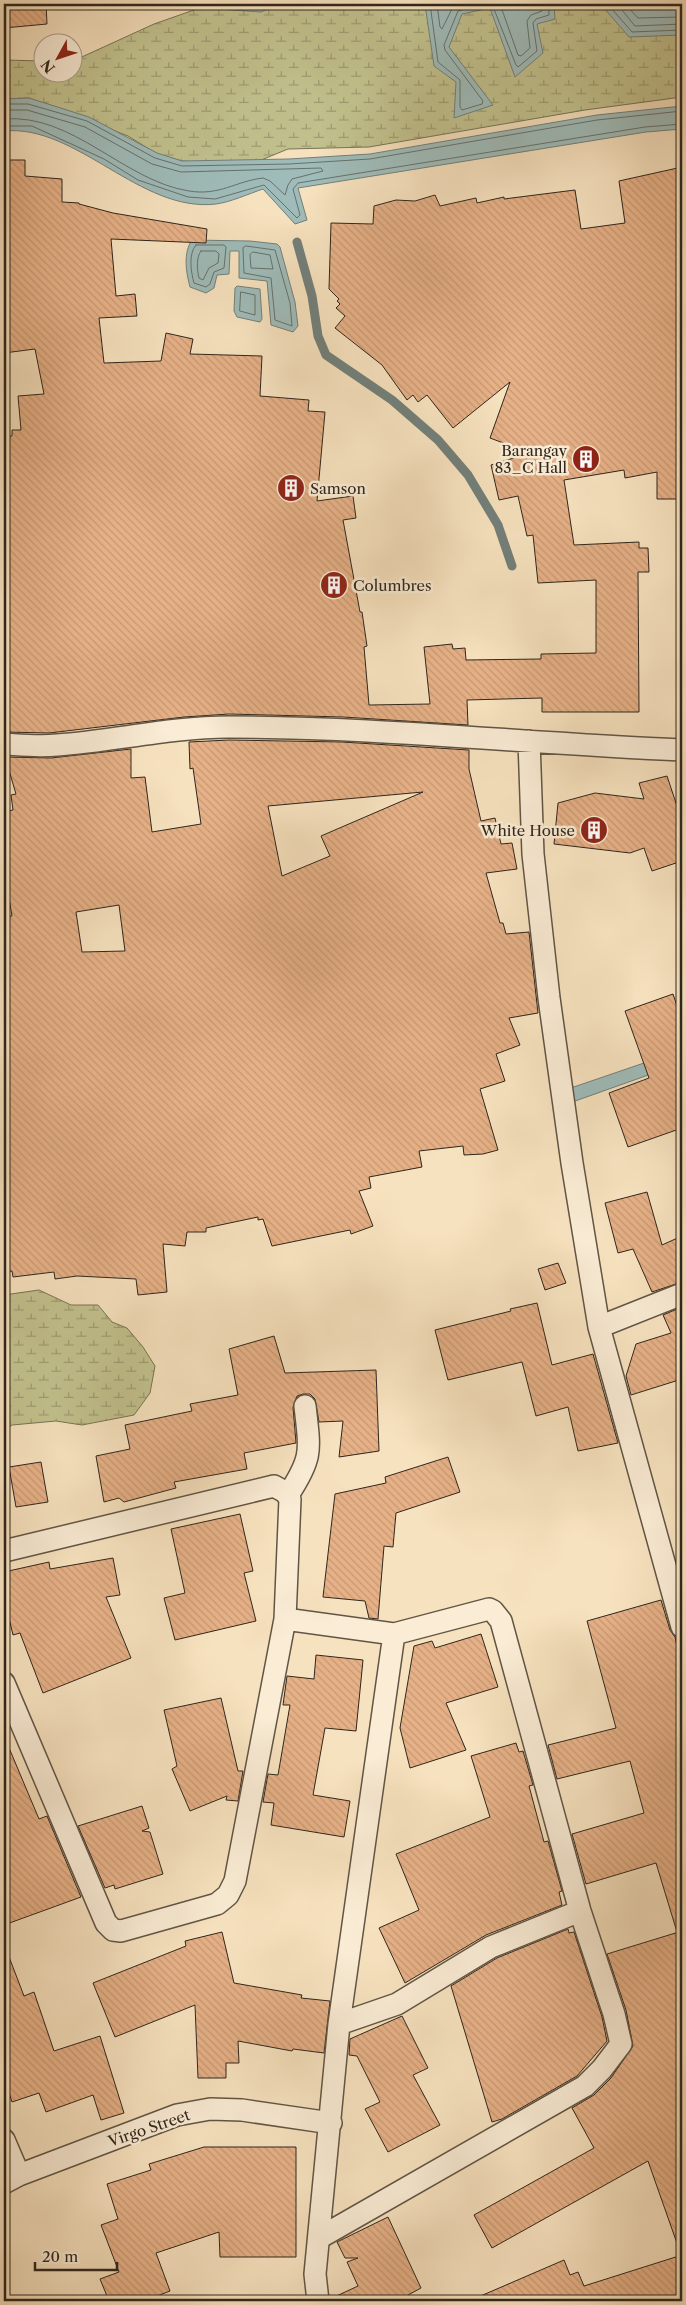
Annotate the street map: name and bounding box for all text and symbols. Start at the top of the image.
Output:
north arrow [32,32,82,82]
text: N [37,56,59,77]
place label: Barangay 83_C Hall [494,441,568,477]
building icon: Barangay 83_C Hall [571,444,601,474]
building icon: Samson [276,473,306,503]
place label: Samson [310,479,367,498]
building icon: Columbres [319,570,349,600]
place label: Columbres [353,576,432,595]
building icon: White House [579,815,609,845]
place label: White House [480,821,575,840]
street label: Virgo Street [105,2105,193,2151]
scale bar [35,2240,118,2272]
text: 20 m [42,2247,78,2266]

